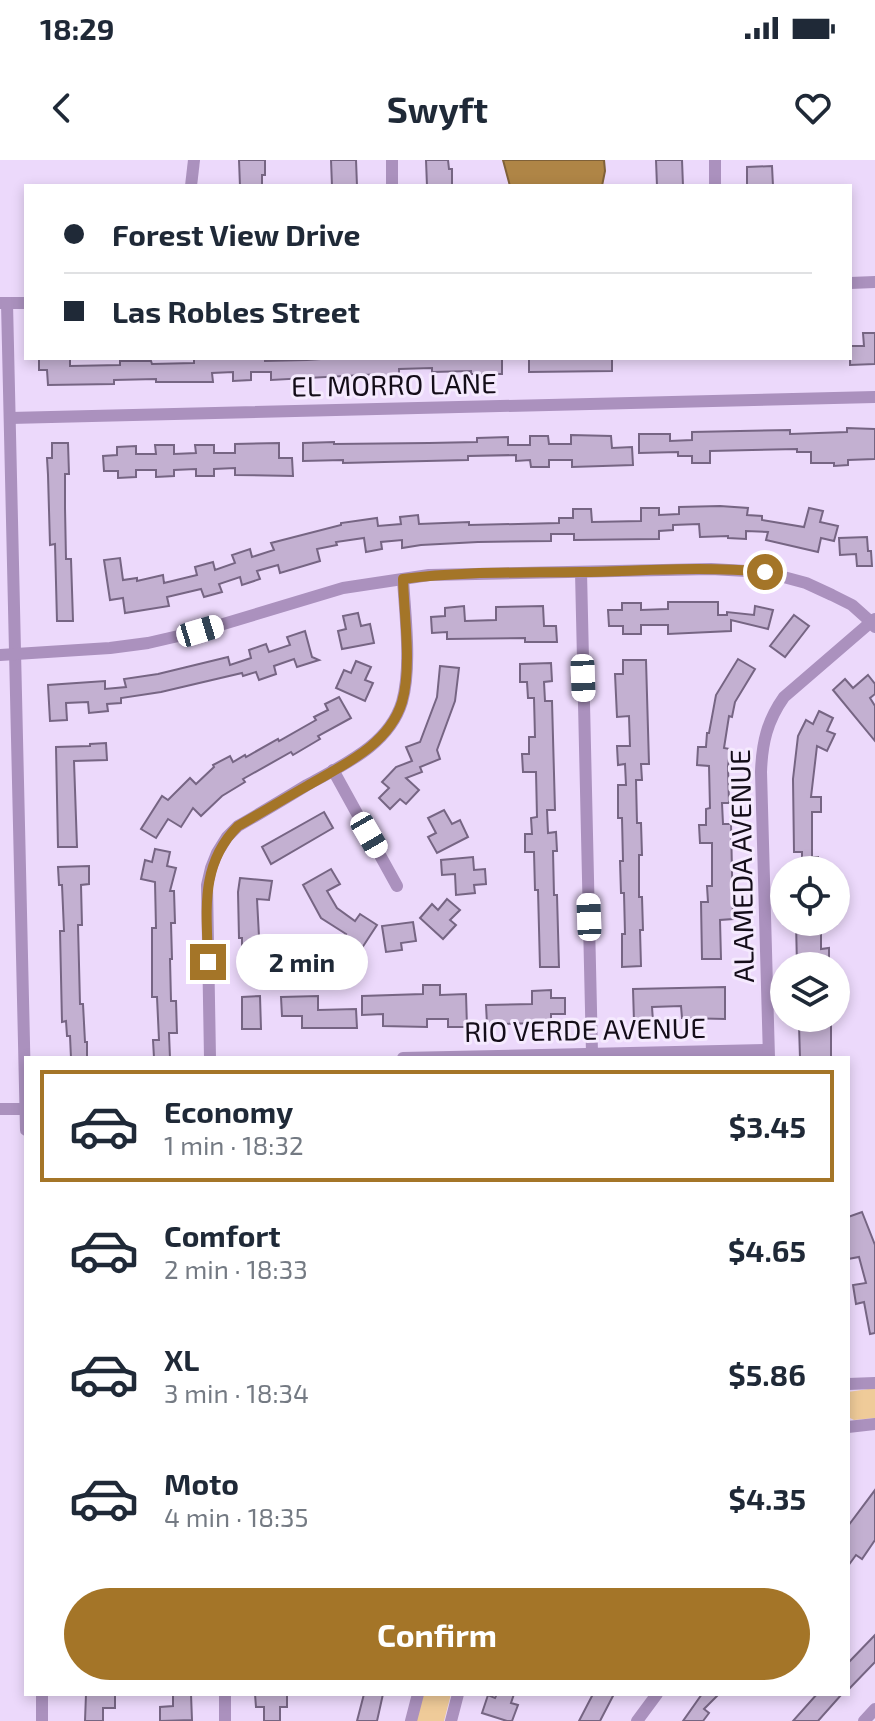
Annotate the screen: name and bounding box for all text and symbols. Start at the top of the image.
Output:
text: 18:29 [40,10,115,46]
icon: back [40,86,84,130]
icon: heart [791,86,835,130]
text: Swyft [387,87,488,130]
text: Forest View Drive [112,216,360,252]
text: Las Robles Street [112,293,360,329]
street label: EL MORRO LANE [291,365,497,403]
route start [747,554,783,590]
car [174,613,226,649]
car [570,654,596,702]
street label: ALAMEDA AVENUE [722,749,760,983]
car [347,808,391,862]
map controls [770,856,850,1032]
button: locate [770,856,850,936]
car [576,893,602,941]
callout: 2 min [236,934,368,990]
route end [190,944,226,980]
text: 2 min [269,946,335,977]
button: layers [770,952,850,1032]
street label: RIO VERDE AVENUE [464,1010,706,1048]
icon: car [68,1090,140,1162]
text: Economy [164,1093,293,1129]
text: $3.45 [729,1108,806,1144]
text: 1 min · 18:32 [164,1129,304,1160]
icon: car [68,1214,140,1286]
text: Comfort [164,1217,281,1253]
text: $4.65 [728,1232,806,1268]
text: 2 min · 18:33 [164,1253,308,1284]
icon: car [68,1338,140,1410]
text: XL [164,1341,199,1377]
text: $5.86 [728,1356,806,1392]
text: 3 min · 18:34 [164,1377,309,1408]
icon: car [68,1462,140,1534]
text: Moto [164,1465,239,1501]
text: $4.35 [729,1480,806,1516]
text: 4 min · 18:35 [164,1501,309,1532]
button: Confirm [64,1588,810,1680]

